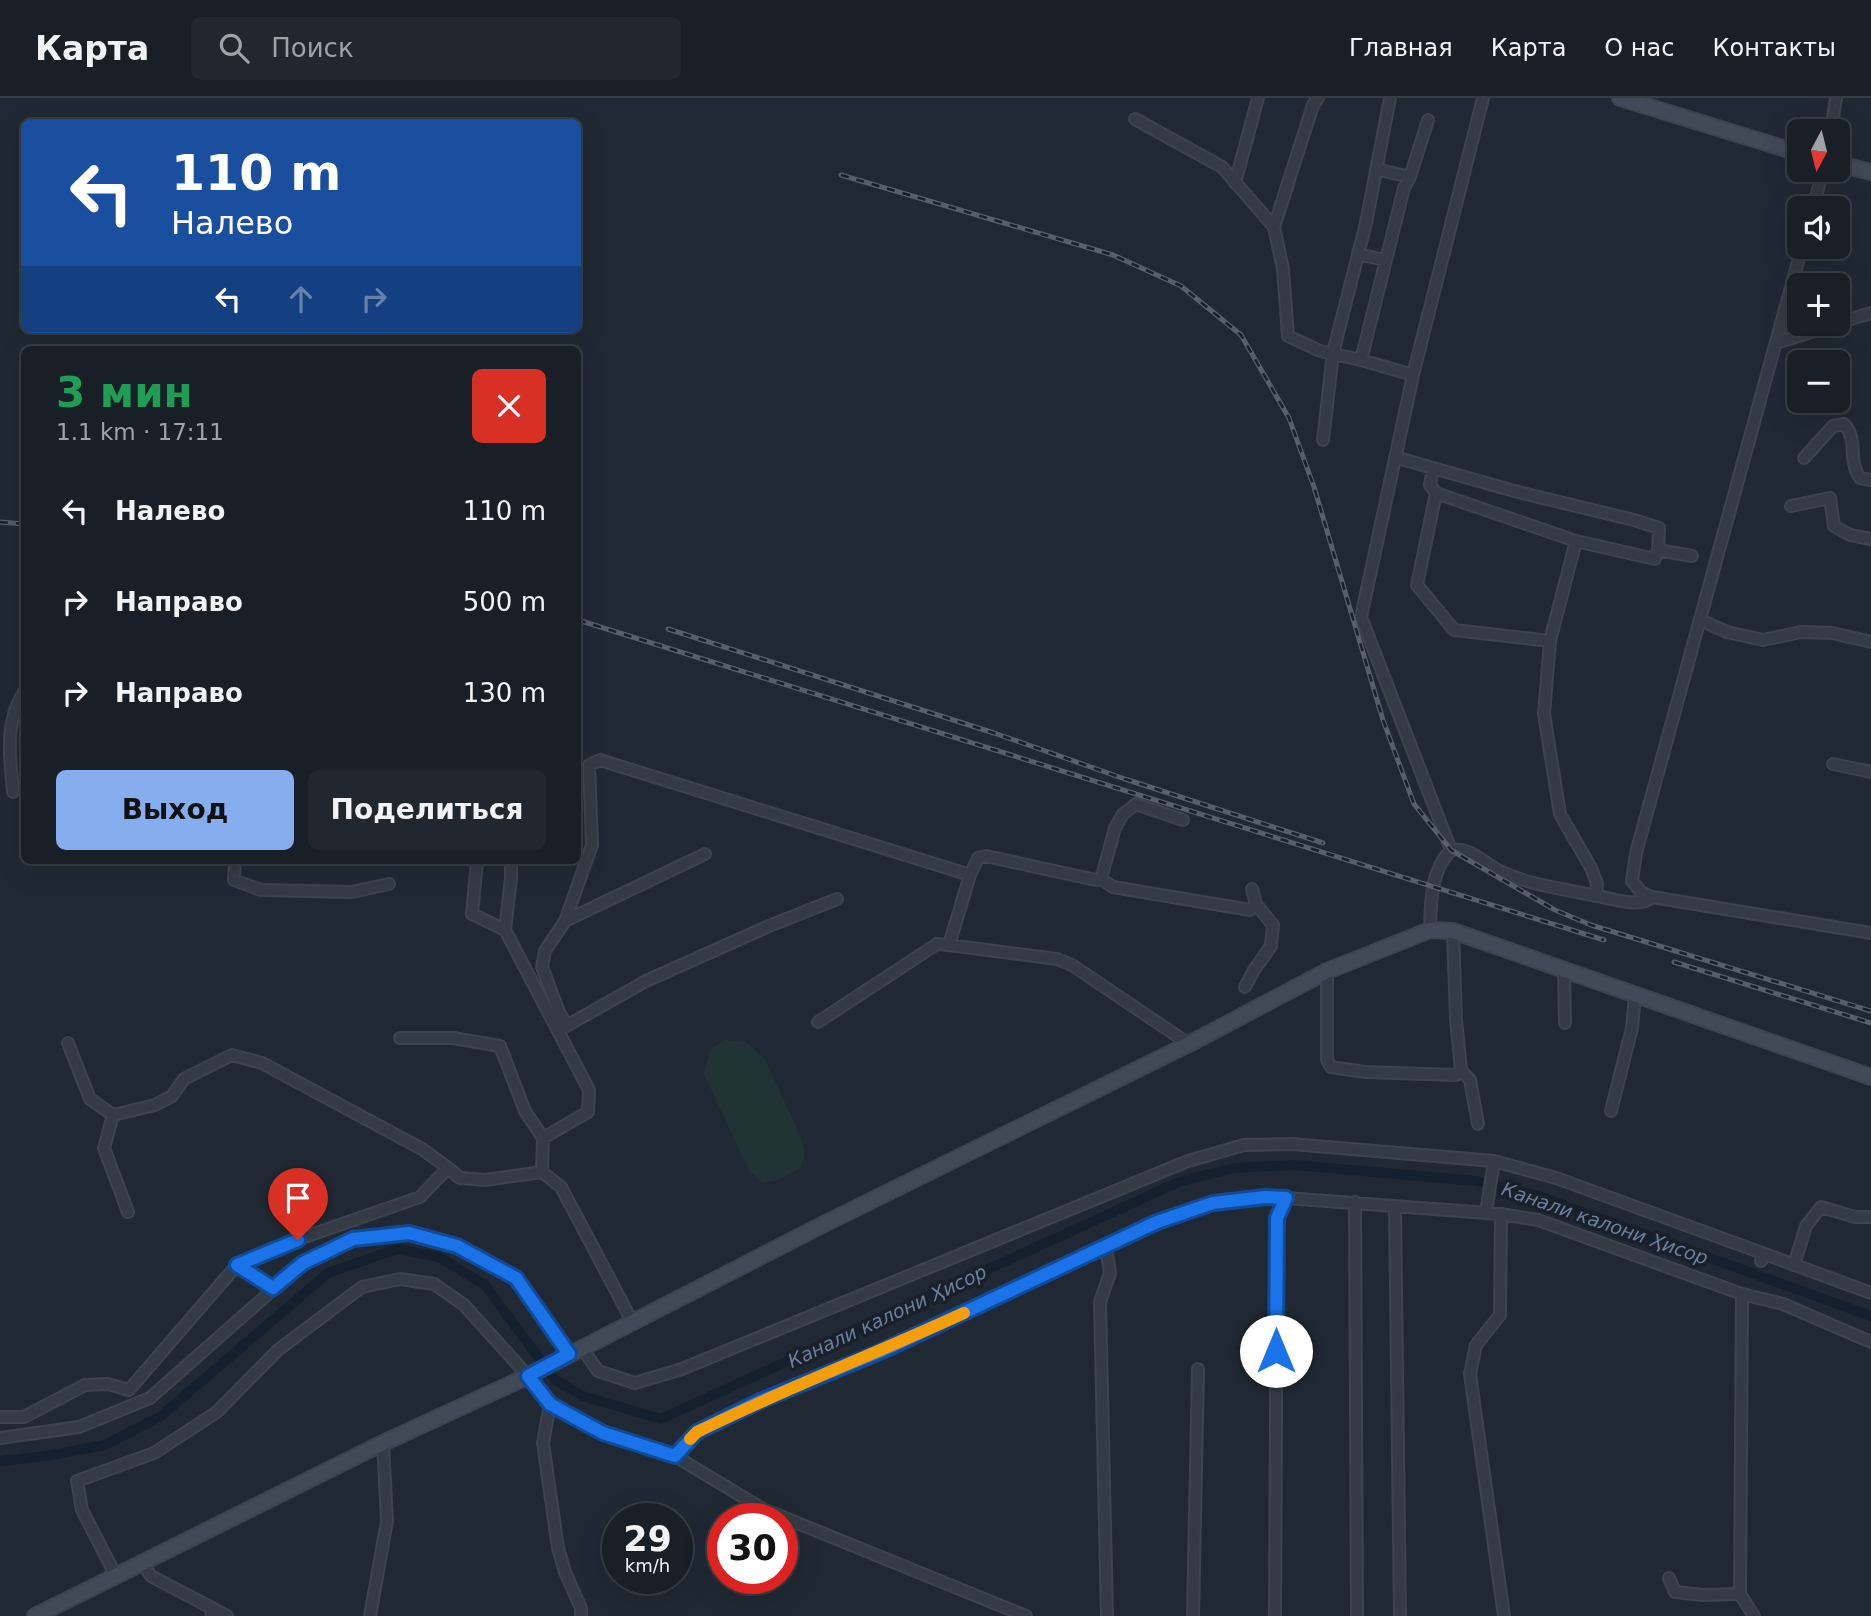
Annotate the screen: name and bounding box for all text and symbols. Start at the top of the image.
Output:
search box [191,17,681,80]
text: Карта [35,29,149,68]
icon: search [215,29,253,67]
text: Поиск [271,33,354,63]
text: Главная [1349,34,1453,62]
text: Карта [1491,34,1566,62]
text: О нас [1604,34,1674,62]
text: Контакты [1712,34,1836,62]
north arrow [1787,119,1850,182]
map controls [1787,119,1850,413]
text: 110 m [171,145,341,202]
icon: left [56,147,147,238]
button: sound [1787,196,1850,259]
text: Налево [171,204,293,242]
button: + [1787,273,1850,336]
icon: left [209,280,247,318]
icon: ahead [282,280,320,318]
icon: right [355,280,393,318]
button: − [1787,350,1850,413]
text: 3 мин [56,368,193,417]
button: close [472,369,546,443]
text: 1.1 km · 17:11 [56,419,224,445]
icon: left [56,492,94,530]
text: Налево [115,496,225,526]
text: 110 m [463,496,546,526]
icon: right [56,583,94,621]
text: Направо [115,587,243,617]
text: 500 m [463,587,546,617]
icon: right [56,674,94,712]
text: Направо [115,678,243,708]
text: 130 m [463,678,546,708]
button: Выход [56,770,294,850]
button: Поделиться [308,770,546,850]
pin [268,1168,328,1240]
water label: Канали калони Ҳисор [1499,1177,1711,1269]
icon: arrive [279,1179,317,1217]
water label: Канали калони Ҳисор [784,1260,990,1372]
position arrow [1239,1314,1313,1388]
speed limit sign: 30 [707,1503,798,1594]
text: 29 [623,1519,672,1559]
text: km/h [625,1555,670,1576]

